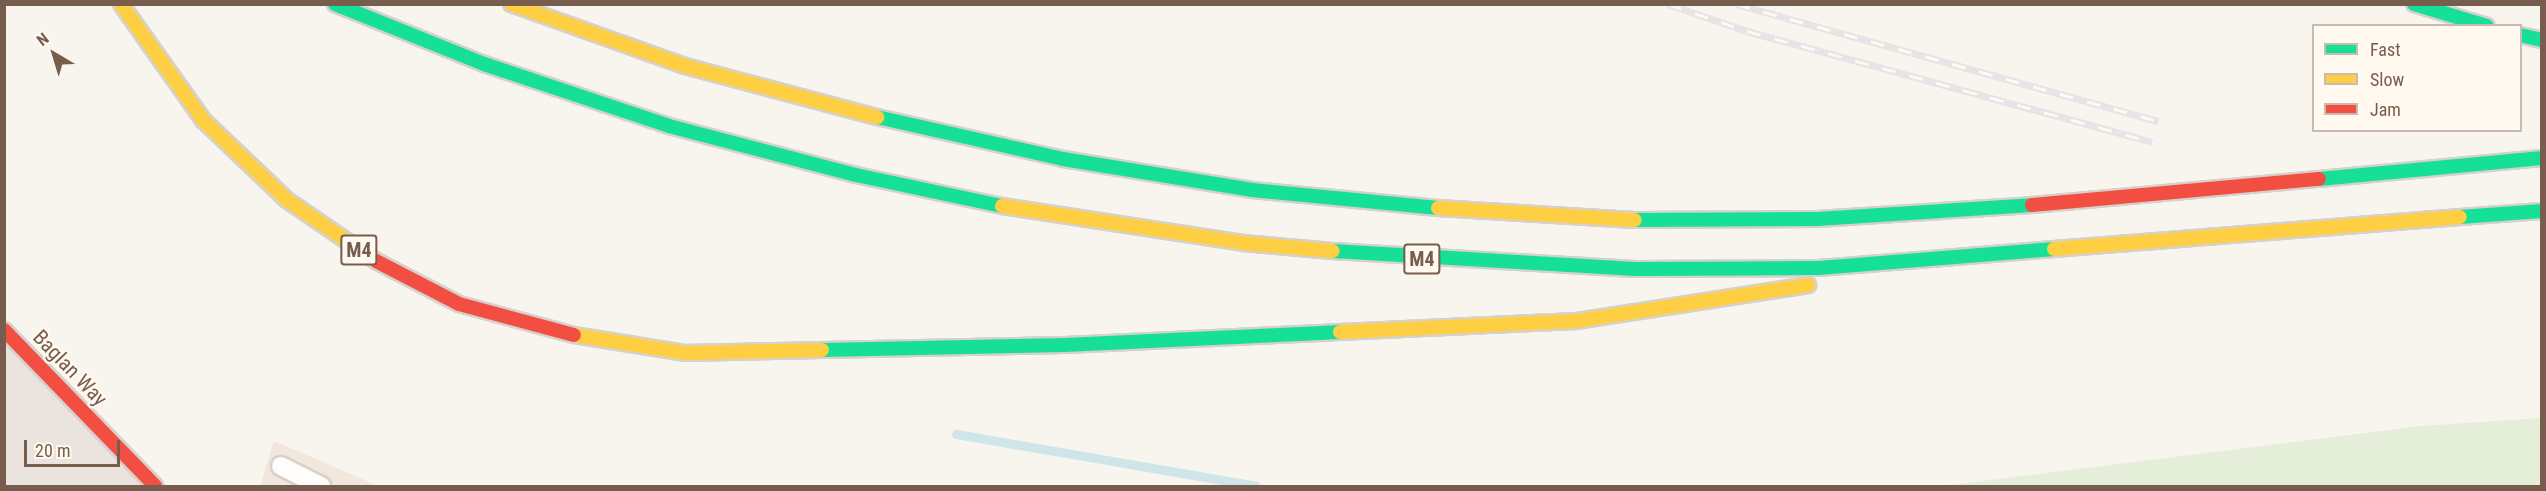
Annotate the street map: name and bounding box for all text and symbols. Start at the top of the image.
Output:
north arrow [24,24,84,84]
legend [2312,24,2522,132]
text: N [33,29,52,50]
text: Fast [2370,39,2401,60]
text: Slow [2370,69,2404,90]
text: Jam [2370,99,2401,120]
road number: M4 [340,233,378,267]
road number: M4 [1402,242,1442,276]
street label: Baglan Way [28,325,112,411]
scale bar [27,428,123,466]
text: 20 m [35,440,70,461]

